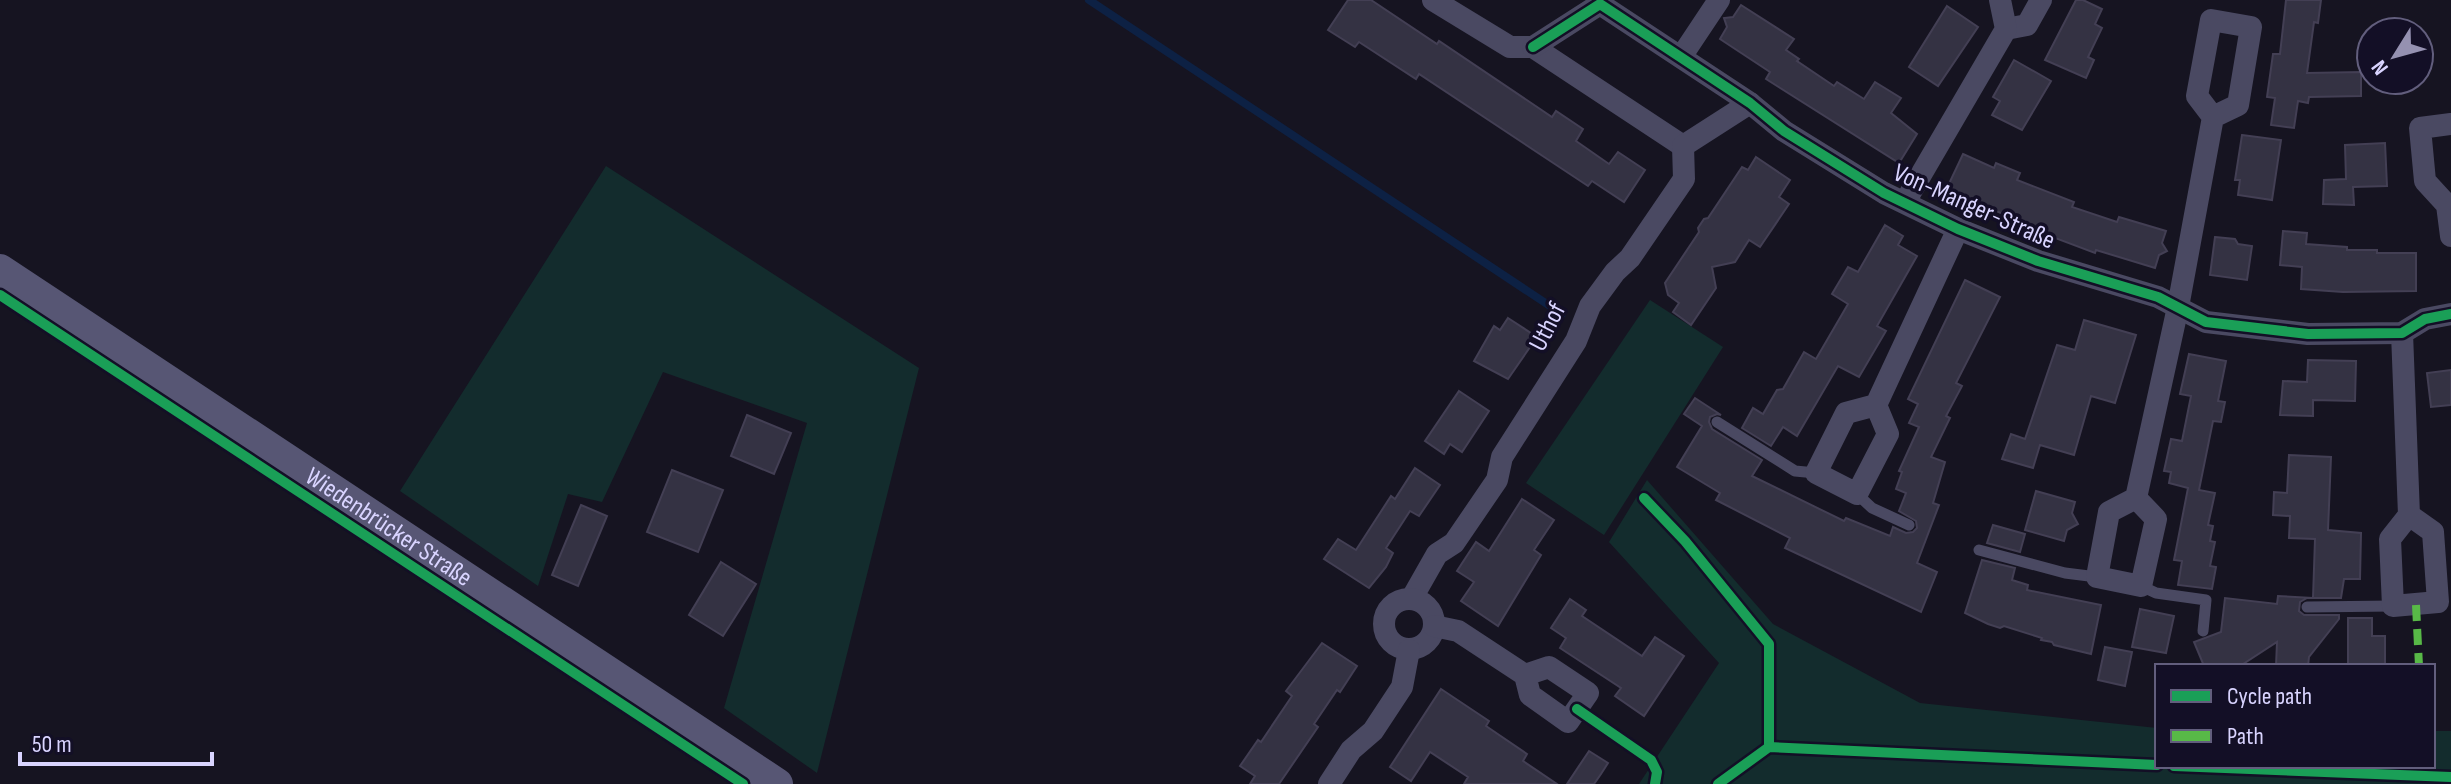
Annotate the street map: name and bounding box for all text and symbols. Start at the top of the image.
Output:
north arrow [2355,16,2435,96]
text: N [2366,54,2395,80]
street label: Von-Manger-Straße [1888,157,2060,257]
street label: Uthof [1523,297,1573,356]
street label: Wiedenbrücker Straße [299,461,478,593]
legend [2155,664,2435,768]
text: Cycle path [2227,682,2312,711]
scale bar [20,716,212,766]
text: Path [2227,722,2264,751]
text: 50 m [32,730,72,759]

